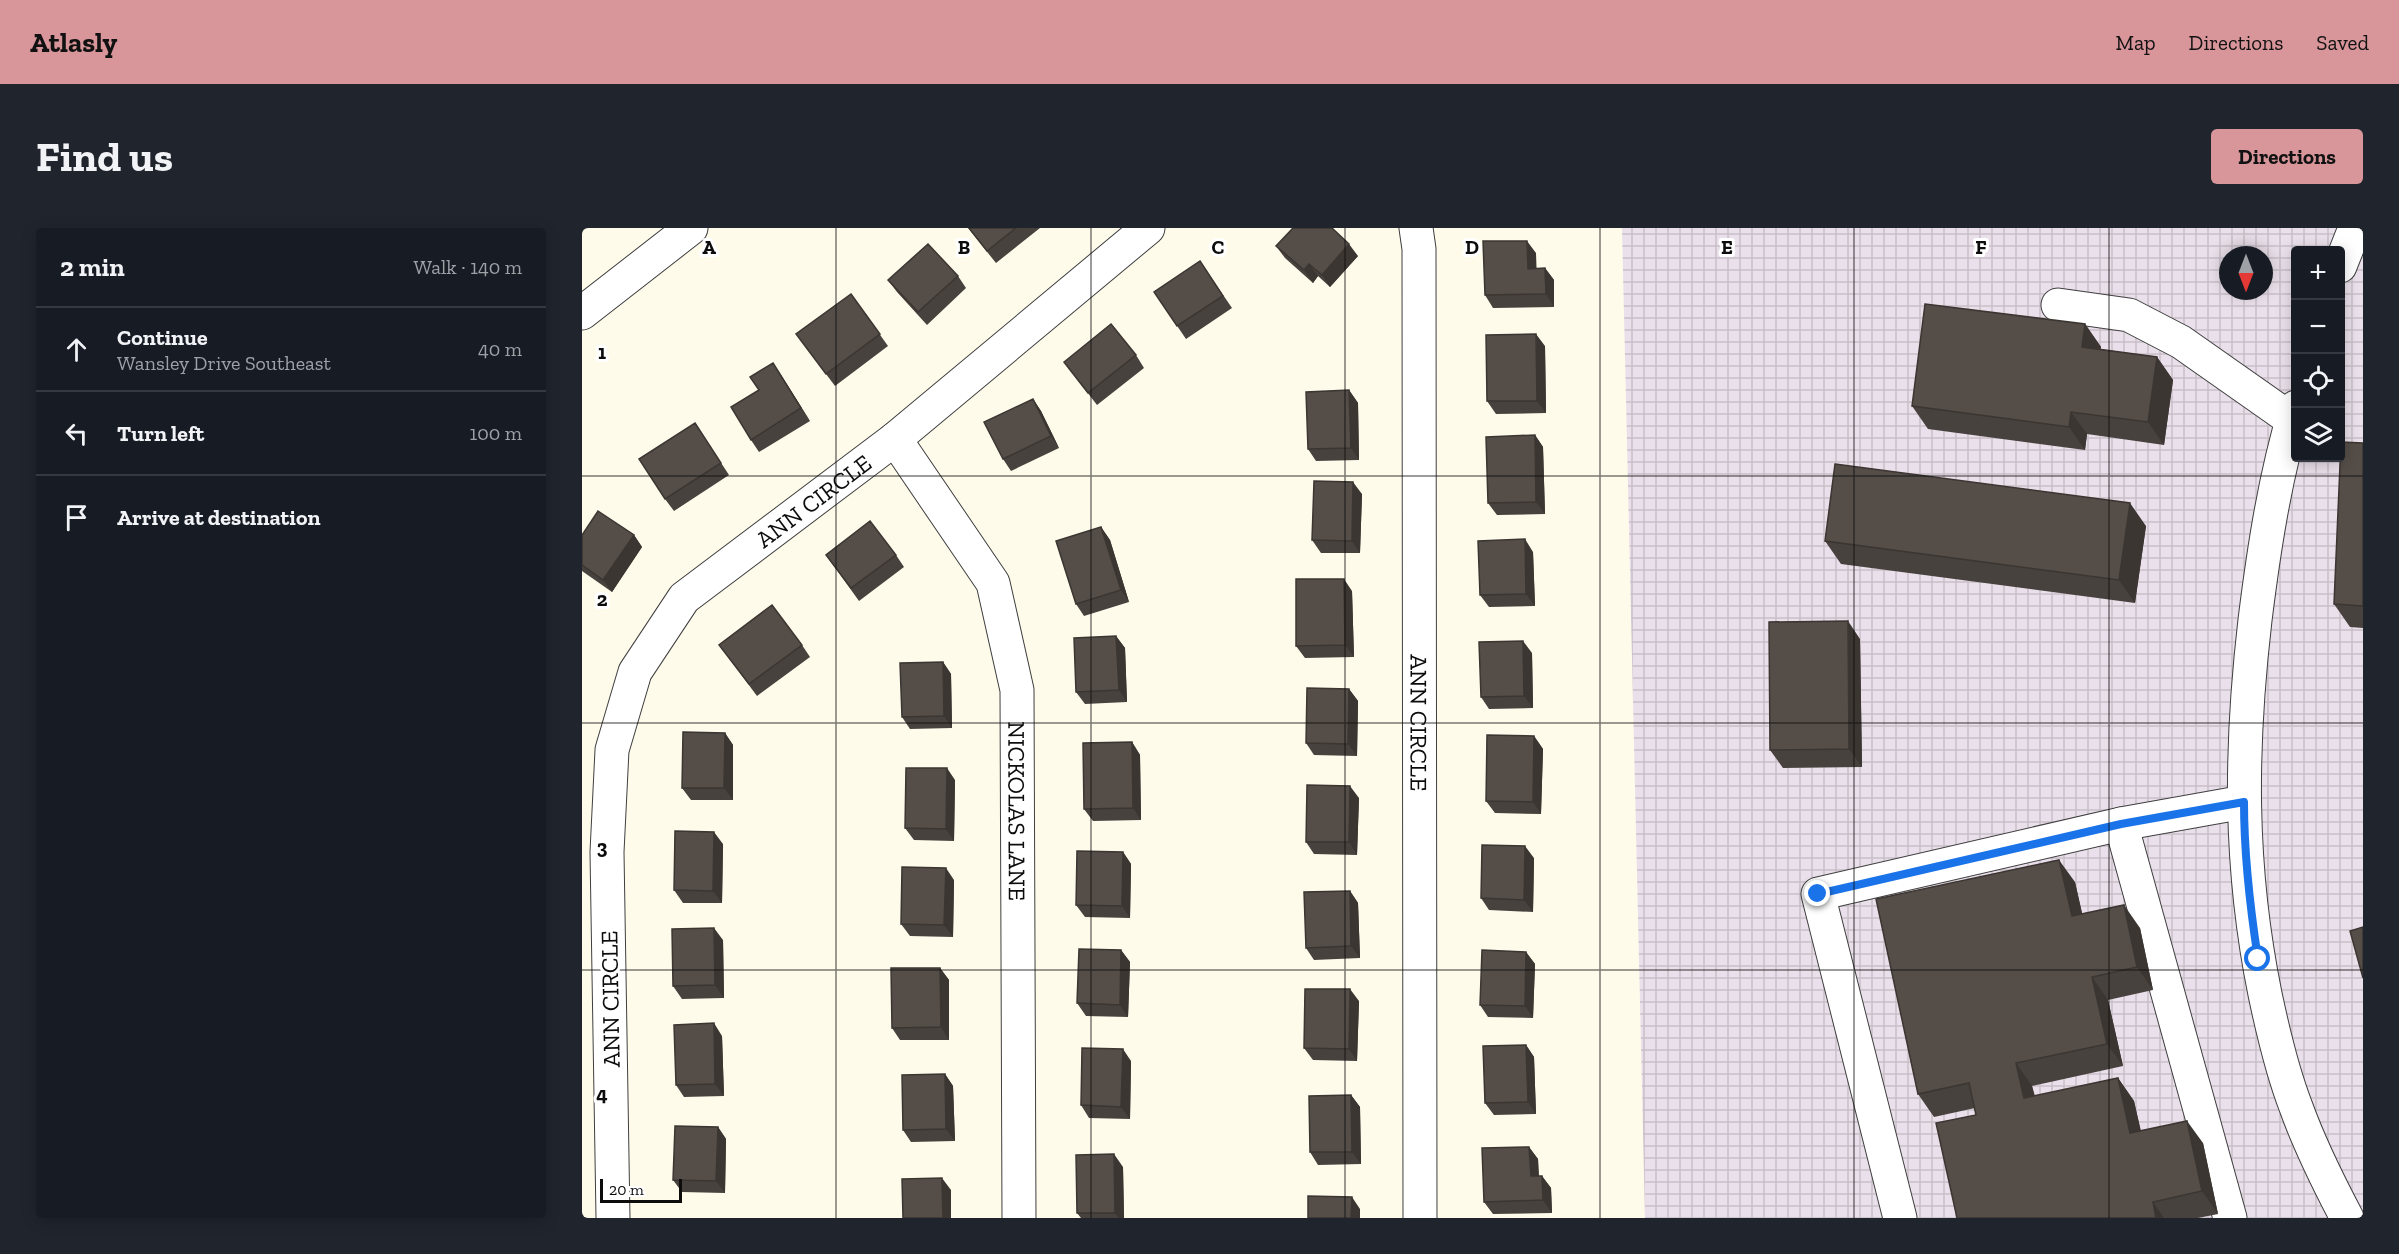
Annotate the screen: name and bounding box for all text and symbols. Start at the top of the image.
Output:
text: Atlasly [30,26,117,59]
text: Map [2116,30,2156,55]
text: Directions [2189,30,2283,55]
text: Saved [2316,30,2369,55]
button: Directions [2211,129,2363,184]
text: Find us [36,131,173,182]
text: A [702,235,716,259]
text: B [958,235,970,259]
text: C [1212,235,1225,259]
text: D [1465,235,1479,259]
text: E [1721,235,1733,259]
text: F [1975,235,1987,259]
north arrow [2219,246,2273,300]
map controls [2291,246,2345,462]
button: + [2291,246,2345,300]
text: 2 min [60,251,125,283]
text: Walk · 140 m [414,255,522,279]
button: − [2291,300,2345,354]
text: Continue [117,324,208,351]
icon: ahead [60,333,93,366]
text: 40 m [478,337,522,361]
text: 1 [598,340,606,364]
text: Wansley Drive Southeast [117,351,331,375]
button: locate [2291,354,2345,408]
button: layers [2291,408,2345,462]
icon: left [60,417,93,450]
text: Turn left [117,420,204,447]
text: 100 m [469,421,522,445]
street label: ANN CIRCLE [750,448,877,553]
icon: arrive [60,501,93,534]
text: Arrive at destination [117,504,320,531]
text: 2 [597,587,608,611]
street label: ANN CIRCLE [1405,654,1434,791]
street label: NICKOLAS LANE [1003,721,1032,901]
text: 3 [597,835,608,859]
route end [1804,880,1830,906]
street label: ANN CIRCLE [594,930,626,1068]
route start [2244,945,2270,971]
text: 4 [596,1082,608,1106]
scale bar [600,1176,682,1204]
text: 20 m [609,1180,644,1199]

